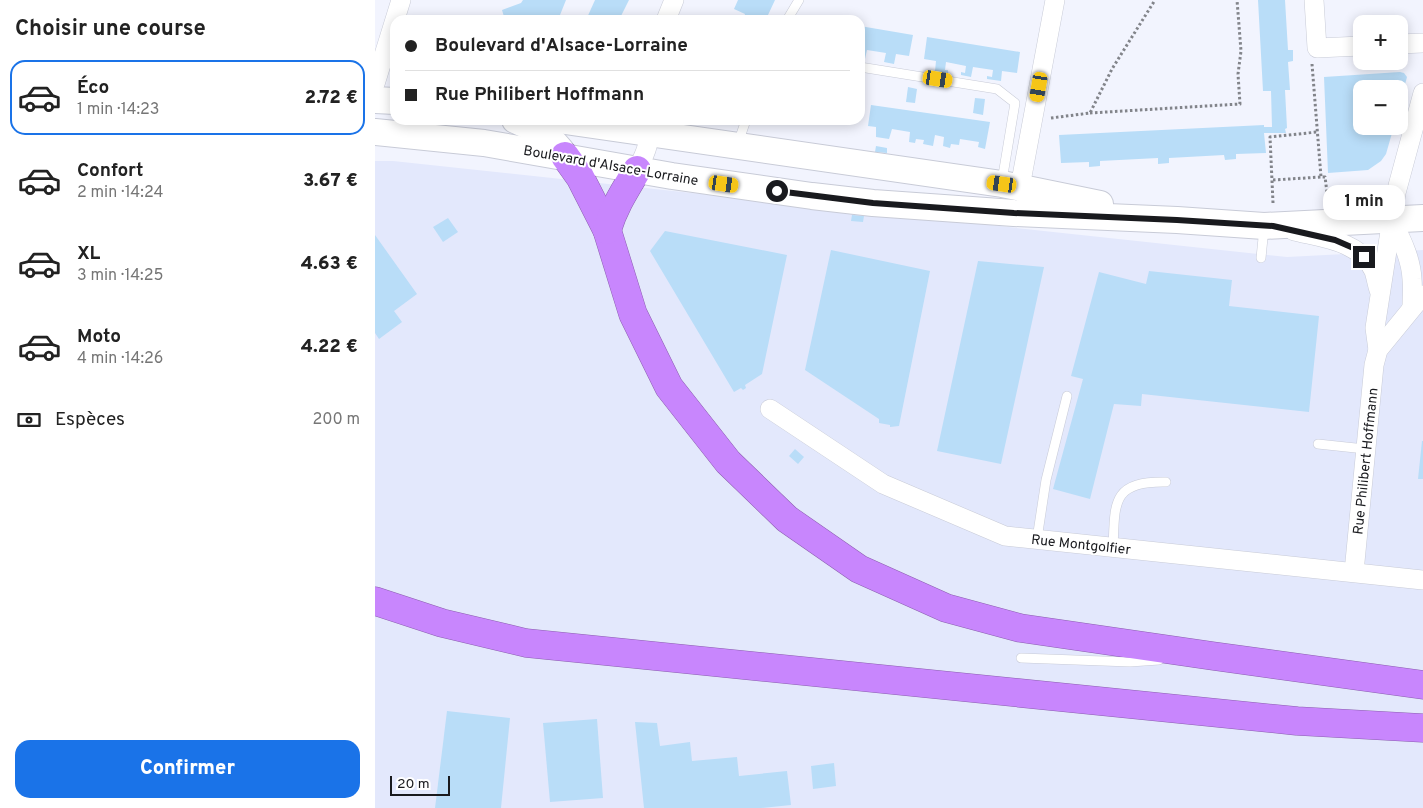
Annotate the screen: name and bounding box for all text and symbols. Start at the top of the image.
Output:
map controls [1353,15,1408,135]
button: + [1353,15,1408,70]
text: Choisir une course [15,16,206,43]
text: Boulevard d'Alsace-Lorraine [435,34,688,58]
car [922,69,953,89]
car [1029,71,1048,103]
icon: car [17,75,62,120]
text: Éco [77,76,109,100]
button: − [1353,80,1408,135]
text: Rue Philibert Hoffmann [435,83,644,107]
text: 2.72 € [305,86,358,110]
text: 1 min · 14:23 [77,100,159,120]
street label: Boulevard d'Alsace-Lorraine [522,143,700,190]
icon: car [17,158,62,203]
text: Confort [77,159,143,183]
text: 3.67 € [303,169,358,193]
car [708,174,739,194]
car [986,174,1017,194]
route start [766,180,788,202]
text: 2 min · 14:24 [77,183,163,203]
callout: 1 min [1323,184,1405,220]
text: 1 min [1344,192,1384,212]
icon: car [17,241,62,286]
text: XL [77,242,100,266]
route end [1353,246,1375,268]
text: 4.63 € [301,252,358,276]
text: 3 min · 14:25 [77,266,163,286]
icon: car [17,324,62,369]
text: Moto [77,325,121,349]
text: 4.22 € [301,335,358,359]
text: 4 min · 14:26 [77,349,163,369]
street label: Rue Philibert Hoffmann [1350,387,1383,536]
icon: cash [15,406,43,434]
text: Espèces [55,408,125,432]
text: 200 m [312,410,360,430]
street label: Rue Montgolfier [1030,532,1132,559]
button: Confirmer [15,740,360,798]
scale bar [390,773,450,796]
text: 20 m [397,776,430,793]

